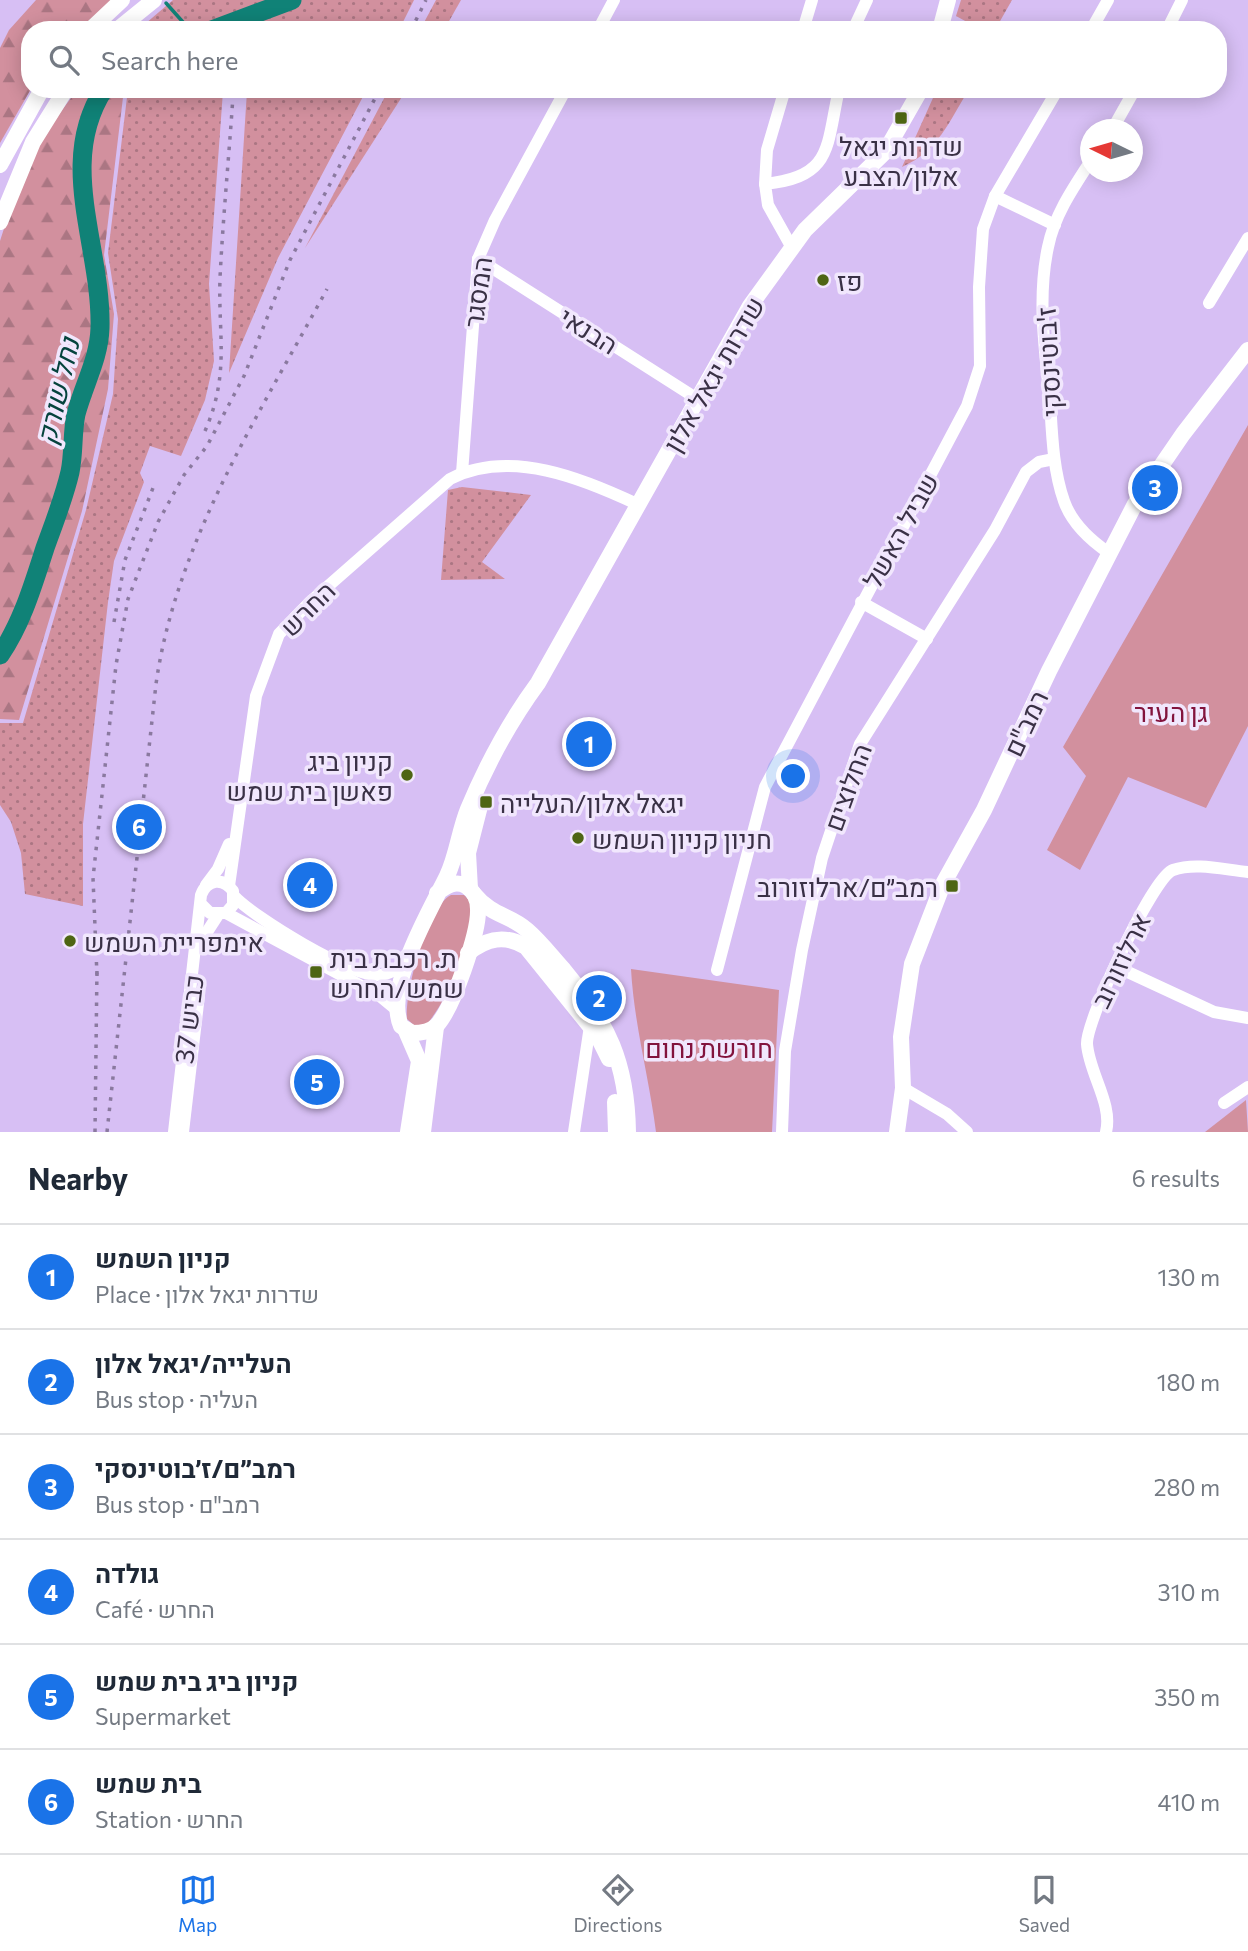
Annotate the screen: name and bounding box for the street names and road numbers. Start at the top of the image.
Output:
street label: המסגר [457,255,497,329]
street label: שדרות יגאל אלון [656,291,770,457]
street label: הבנאי [554,300,624,360]
street label: ז'בוטינסקי [1030,306,1066,418]
street label: שביל האשל [856,467,944,593]
street label: החרש [273,574,341,642]
street label: רמב"ם [996,685,1054,761]
street label: החלוצים [817,739,877,835]
street label: ארלוזורוב [1084,908,1156,1012]
street label: כביש 37 [167,973,209,1065]

